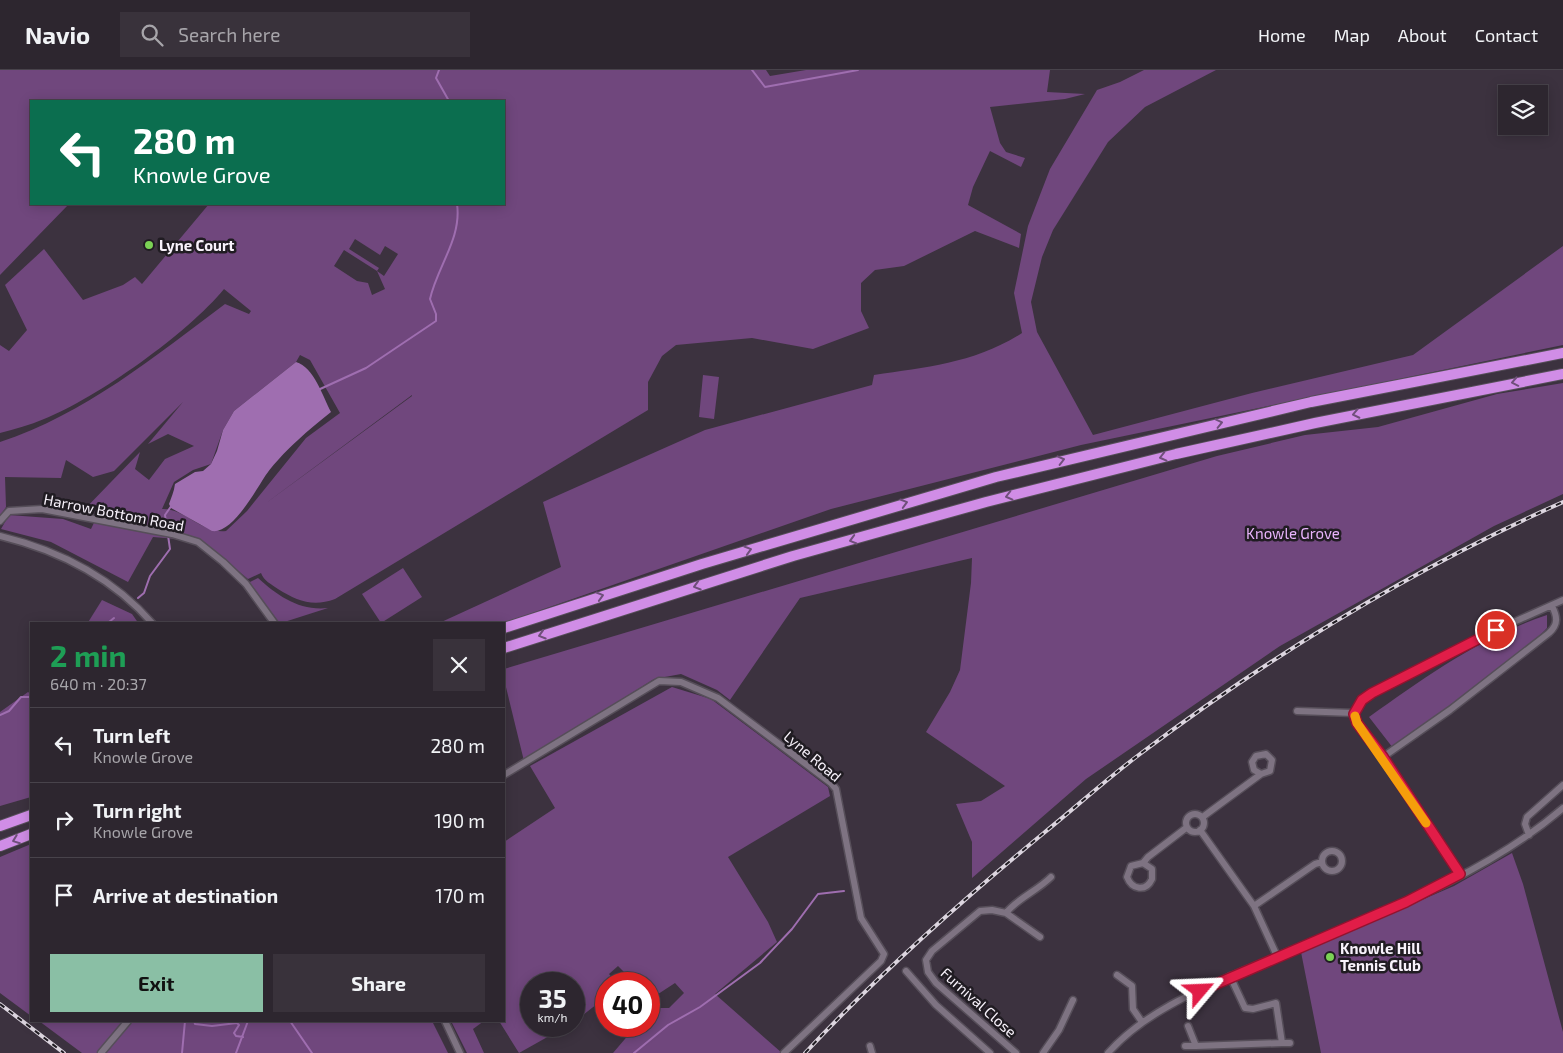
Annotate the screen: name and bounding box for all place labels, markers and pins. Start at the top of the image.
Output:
place label: Lyne Court [159,236,235,255]
marker: Lyne Court [143,239,155,251]
pin [1475,609,1517,651]
place label: Knowle Hill Tennis Club [1340,939,1421,974]
marker: Knowle Hill Tennis Club [1324,951,1336,963]

